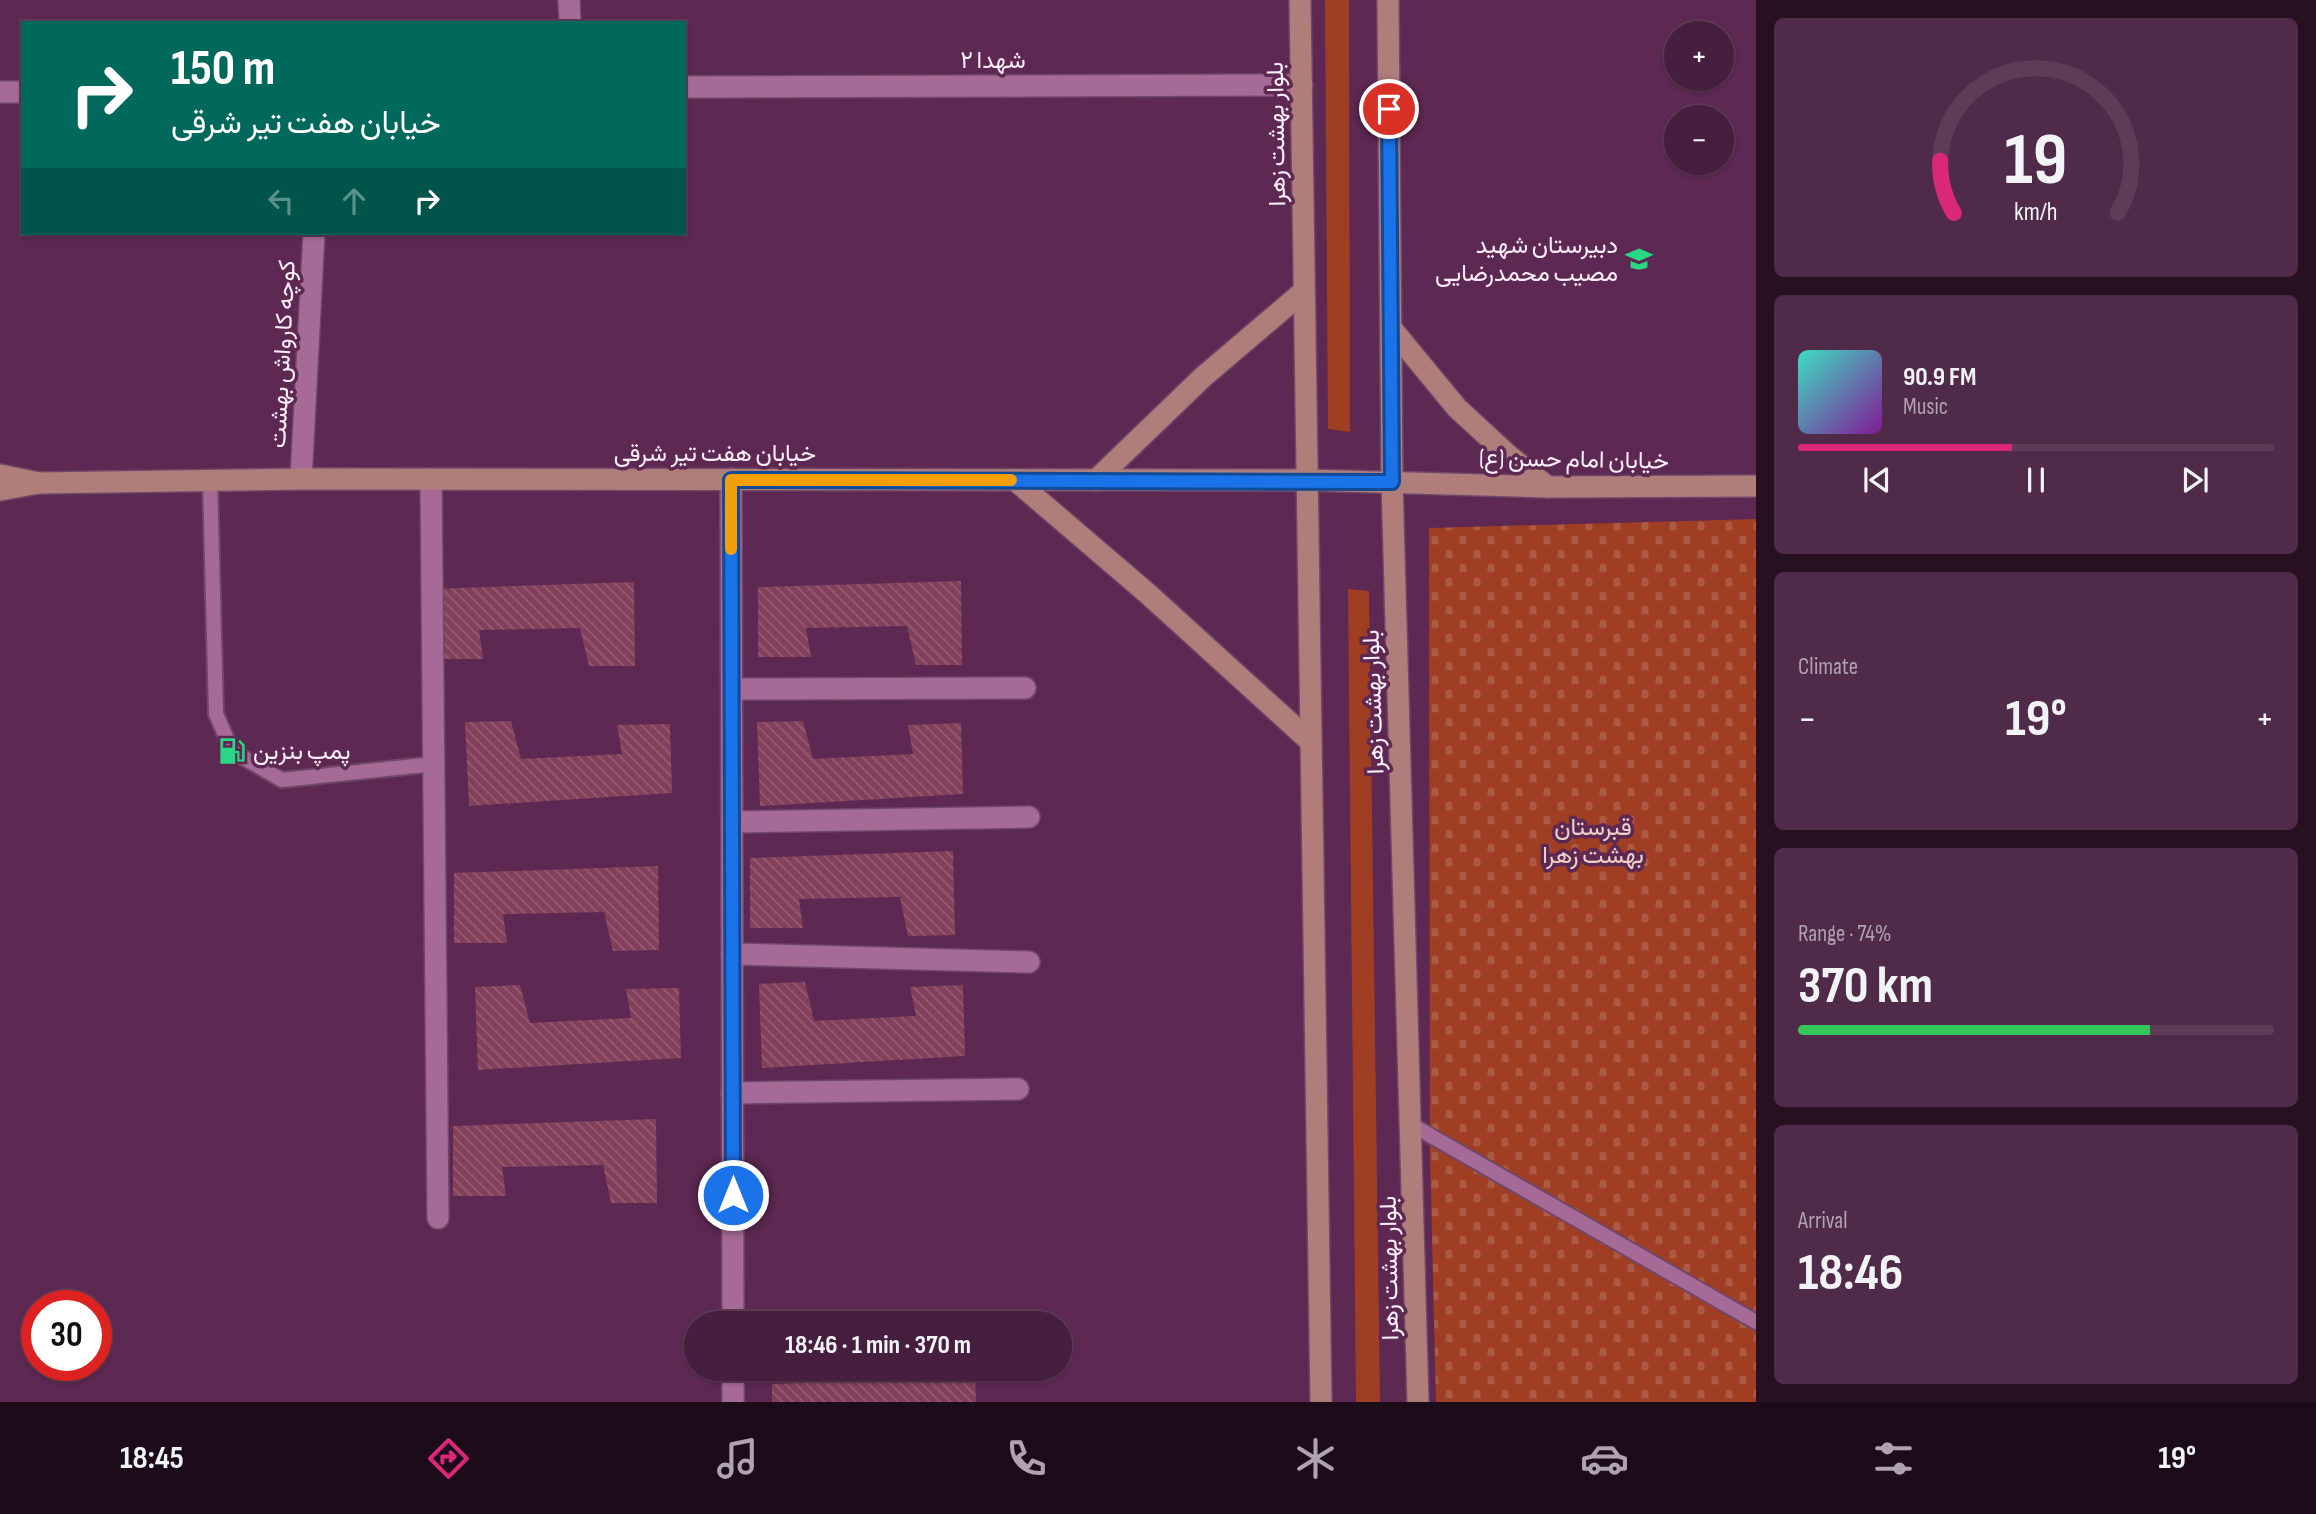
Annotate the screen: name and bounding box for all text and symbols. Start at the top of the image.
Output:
map controls [1664,21,1734,175]
button: + [1664,21,1734,91]
text: 150 m [171,40,275,99]
street label: شهدا ۲ [960,46,1026,75]
icon: right [56,49,147,140]
street label: بلوار بهشت زهرا [1261,61,1292,207]
pin [1359,79,1419,139]
icon: arrive [1370,90,1408,128]
text: خیابان هفت تیر شرقی [171,104,441,143]
button: − [1664,105,1734,175]
text: 19 [2004,118,2068,206]
icon: left [262,182,300,220]
icon: ahead [335,182,373,220]
icon: right [408,182,446,220]
text: km/h [2014,197,2058,228]
place label: دبیرستان شهید مصیب محمدرضایی [1435,231,1618,288]
school or university icon: دبیرستان شهید مصیب محمدرضایی [1624,244,1654,274]
street label: کوچه کارواش بهشت [263,259,303,449]
text: 90.9 FM [1903,362,1976,393]
text: Music [1903,393,1948,421]
street label: خیابان هفت تیر شرقی [614,439,816,468]
street label: خیابان امام حسن (ع) [1479,443,1669,477]
icon: previous [1858,461,1896,499]
icon: pause [2017,461,2055,499]
icon: next [2176,461,2214,499]
street label: بلوار بهشت زهرا [1356,629,1391,775]
text: Climate [1798,653,1858,681]
text: 19° [2005,688,2067,751]
text: − [1798,697,1817,742]
text: + [2255,697,2274,742]
fuel station icon: پمپ بنزین [217,736,247,766]
place label: پمپ بنزین [253,737,350,767]
park label: قبرستان بهشت زهرا [1542,813,1644,870]
text: Range · 74% [1798,920,1892,948]
text: 370 km [1798,955,1933,1018]
position arrow [696,1158,770,1232]
street label: بلوار بهشت زهرا [1374,1195,1405,1341]
text: Arrival [1798,1207,1847,1235]
text: 18:46 [1798,1242,1903,1305]
speed limit sign: 30 [21,1290,112,1381]
text: 18:46 · 1 min · 370 m [785,1330,971,1361]
icon: directions [424,1434,473,1483]
icon: music [713,1434,762,1483]
icon: phone [1002,1434,1051,1483]
icon: climate [1291,1434,1340,1483]
icon: car [1580,1434,1629,1483]
icon: filters [1869,1434,1918,1483]
text: 18:45 [120,1439,184,1478]
text: 19° [2158,1439,2196,1478]

